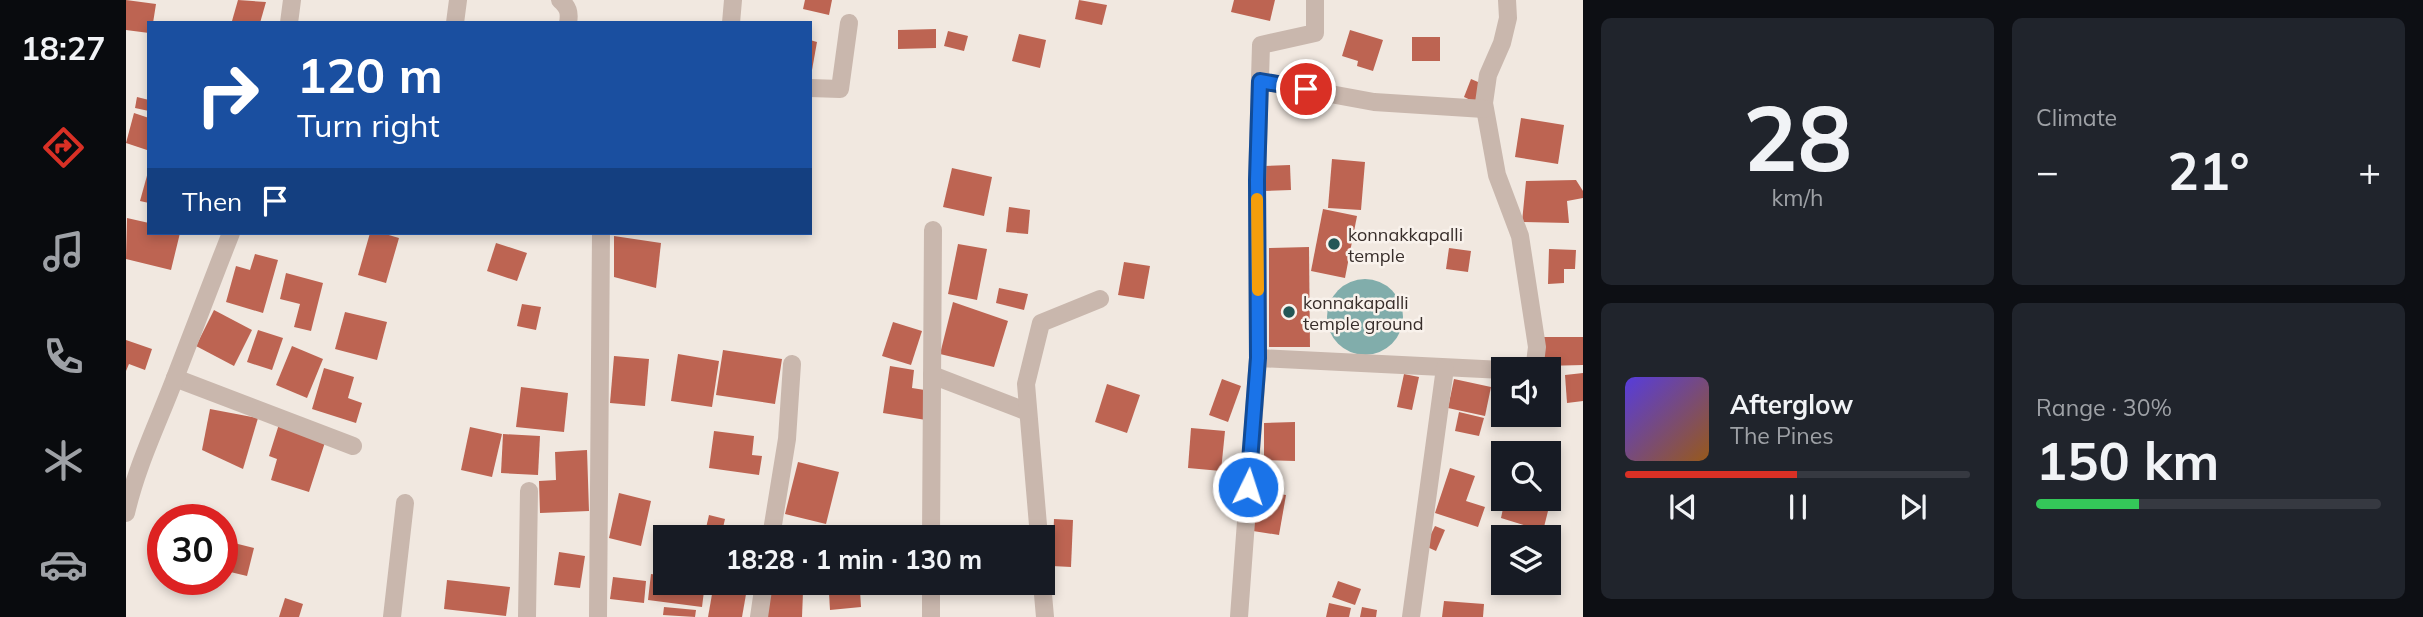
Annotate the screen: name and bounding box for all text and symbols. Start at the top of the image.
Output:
text: 18:27 [21,28,105,68]
text: 120 m [297,44,443,105]
icon: right [182,49,273,140]
pin [1276,59,1336,119]
icon: arrive [1287,70,1325,108]
text: 28 [1743,80,1852,194]
text: Climate [2036,103,2117,132]
text: Turn right [297,105,440,145]
icon: directions [39,123,88,172]
text: 21° [2167,138,2250,203]
text: − [2036,147,2059,195]
text: + [2358,147,2381,195]
icon: arrive [256,182,294,220]
text: km/h [1771,183,1824,212]
text: Then [182,185,242,218]
place label: konnakkapalli temple [1348,223,1463,267]
icon: music [39,227,88,276]
marker: konnakkapalli temple [1326,236,1342,252]
place label: konnakapalli temple ground [1303,291,1424,335]
marker: konnakapalli temple ground [1281,304,1297,320]
icon: phone [39,332,88,381]
map controls [1491,357,1561,595]
button: sound [1491,357,1561,427]
text: Afterglow [1730,388,1853,421]
text: Range · 30% [2036,393,2172,422]
text: The Pines [1730,421,1834,450]
text: 150 km [2036,428,2219,493]
icon: climate [39,436,88,485]
button: search [1491,441,1561,511]
position arrow [1211,450,1285,524]
icon: previous [1664,488,1702,526]
icon: pause [1779,488,1817,526]
icon: next [1894,488,1932,526]
speed limit sign: 30 [147,504,238,595]
button: layers [1491,525,1561,595]
icon: car [39,540,88,589]
text: 18:28 · 1 min · 130 m [726,543,982,576]

